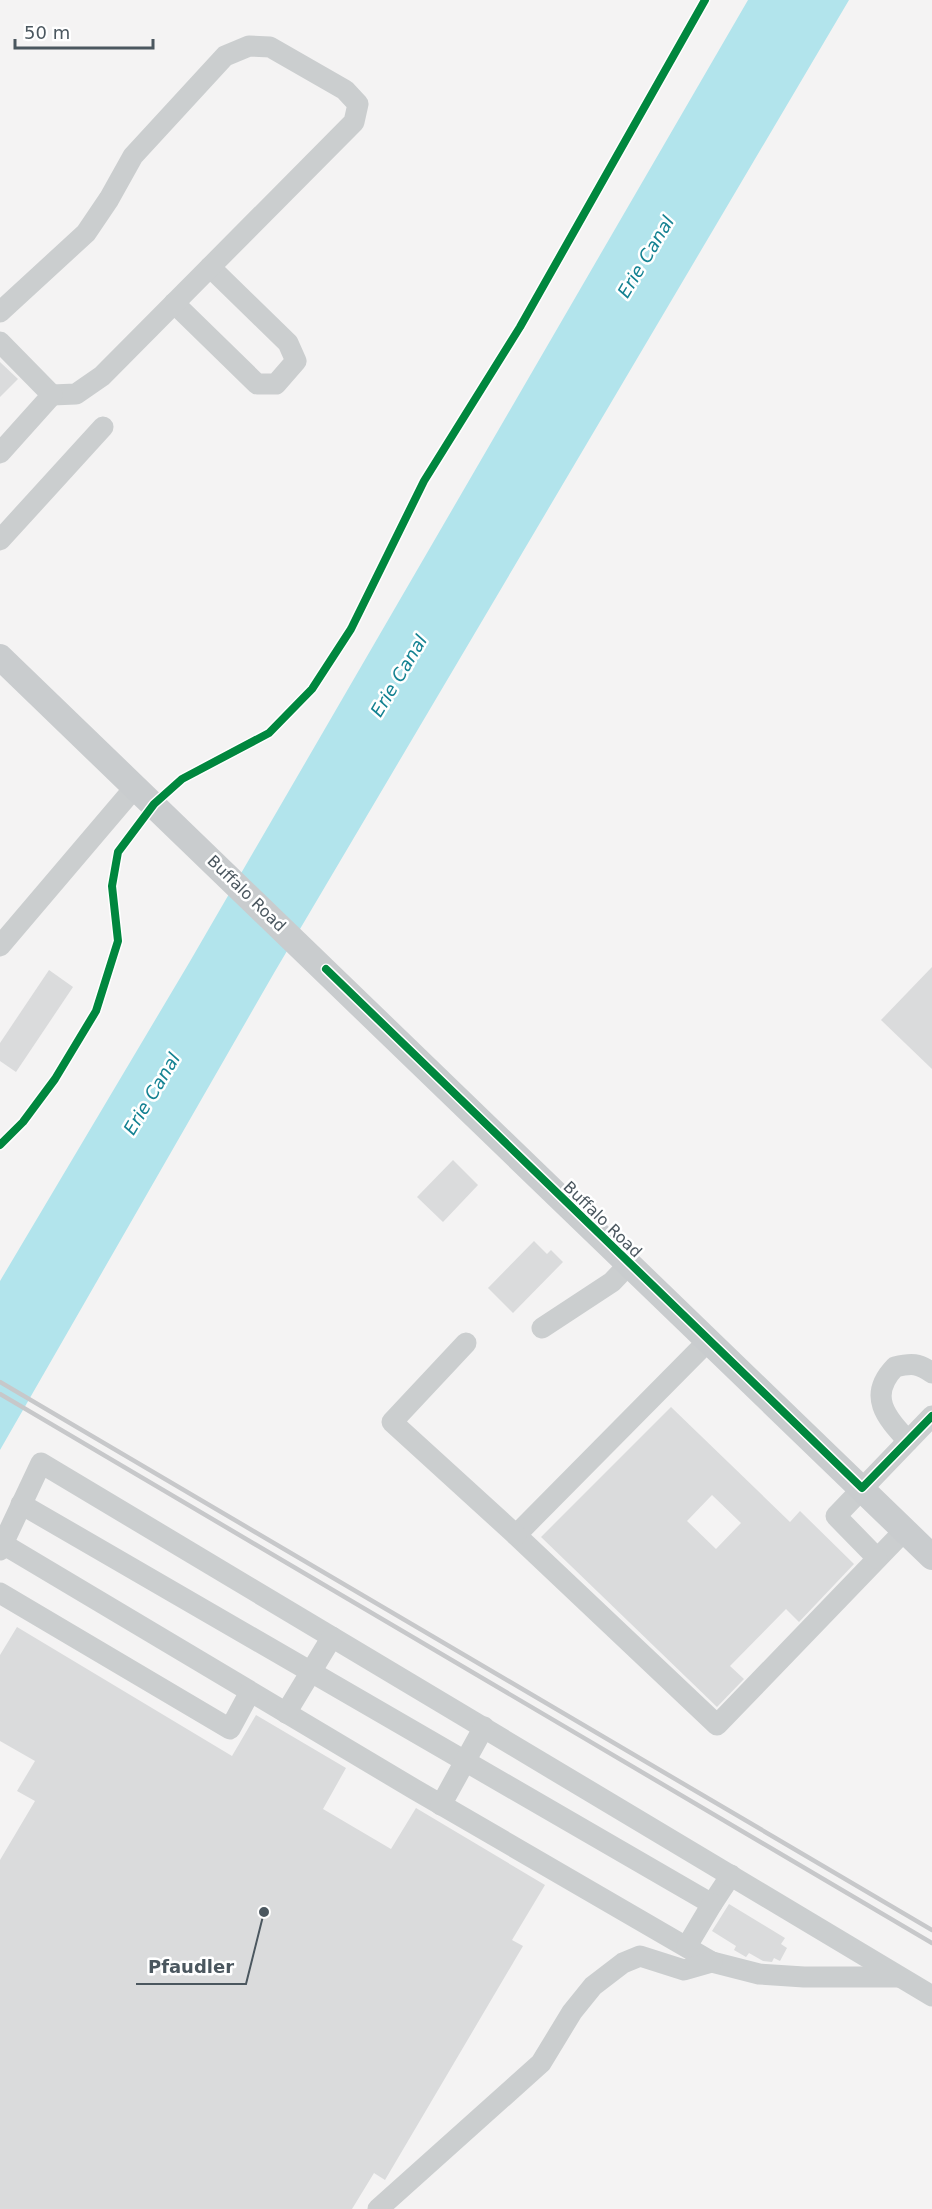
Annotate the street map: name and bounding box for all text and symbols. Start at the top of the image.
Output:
scale bar [15,12,153,50]
text: 50 m [24,22,70,43]
water label: Erie Canal [613,212,678,301]
water label: Erie Canal [366,631,431,720]
street label: Buffalo Road [204,851,290,935]
water label: Erie Canal [119,1049,184,1138]
street label: Buffalo Road [560,1177,646,1261]
callout: Pfaudler [136,1948,246,1984]
text: Pfaudler [148,1956,234,1977]

